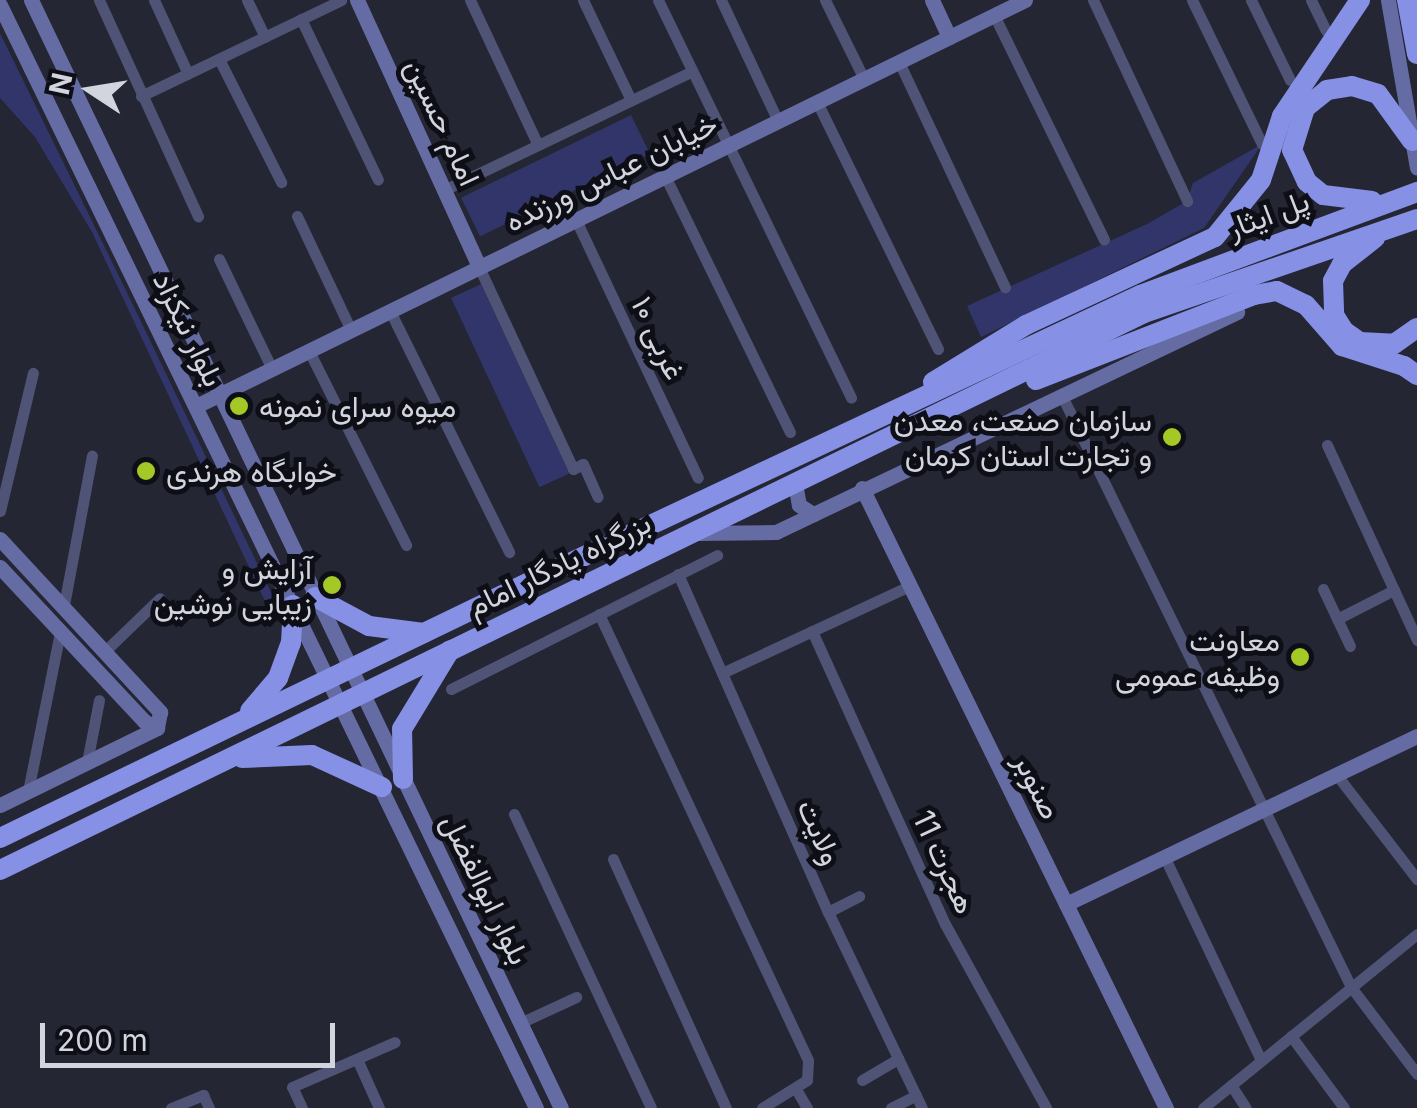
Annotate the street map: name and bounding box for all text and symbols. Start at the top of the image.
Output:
north arrow [40,40,140,140]
street label: امام حسین [398,53,488,191]
text: N [42,70,80,98]
street label: خیابان عباس ورزنده [499,105,723,239]
street label: پل ایثار [1222,182,1314,246]
street label: بلوار نیکزاد [146,266,232,392]
street label: غربی ۱۰ [624,291,694,385]
place label: میوه سرای نمونه [259,388,456,424]
marker: میوه سرای نمونه [228,395,250,417]
place label: سازمان صنعت، معدن و تجارت استان کرمان [894,402,1152,472]
marker: سازمان صنعت، معدن و تجارت استان کرمان [1161,426,1183,448]
place label: خوابگاه هرندی [166,453,337,489]
marker: خوابگاه هرندی [135,460,157,482]
street label: بزرگراه یادگار امام [461,504,657,624]
place label: آرایش و زیبایی نوشین [154,550,312,620]
marker: آرایش و زیبایی نوشین [321,574,343,596]
place label: معاونت وظیفه عمومی [1115,622,1280,692]
marker: معاونت وظیفه عمومی [1289,646,1311,668]
street label: صنوبر [1007,747,1069,825]
street label: ولایت [790,794,850,870]
street label: هجرت 11 [906,805,984,919]
street label: بلوار ابوالفضل [434,808,538,970]
scale bar [45,1003,340,1065]
text: 200 m [57,1022,148,1058]

